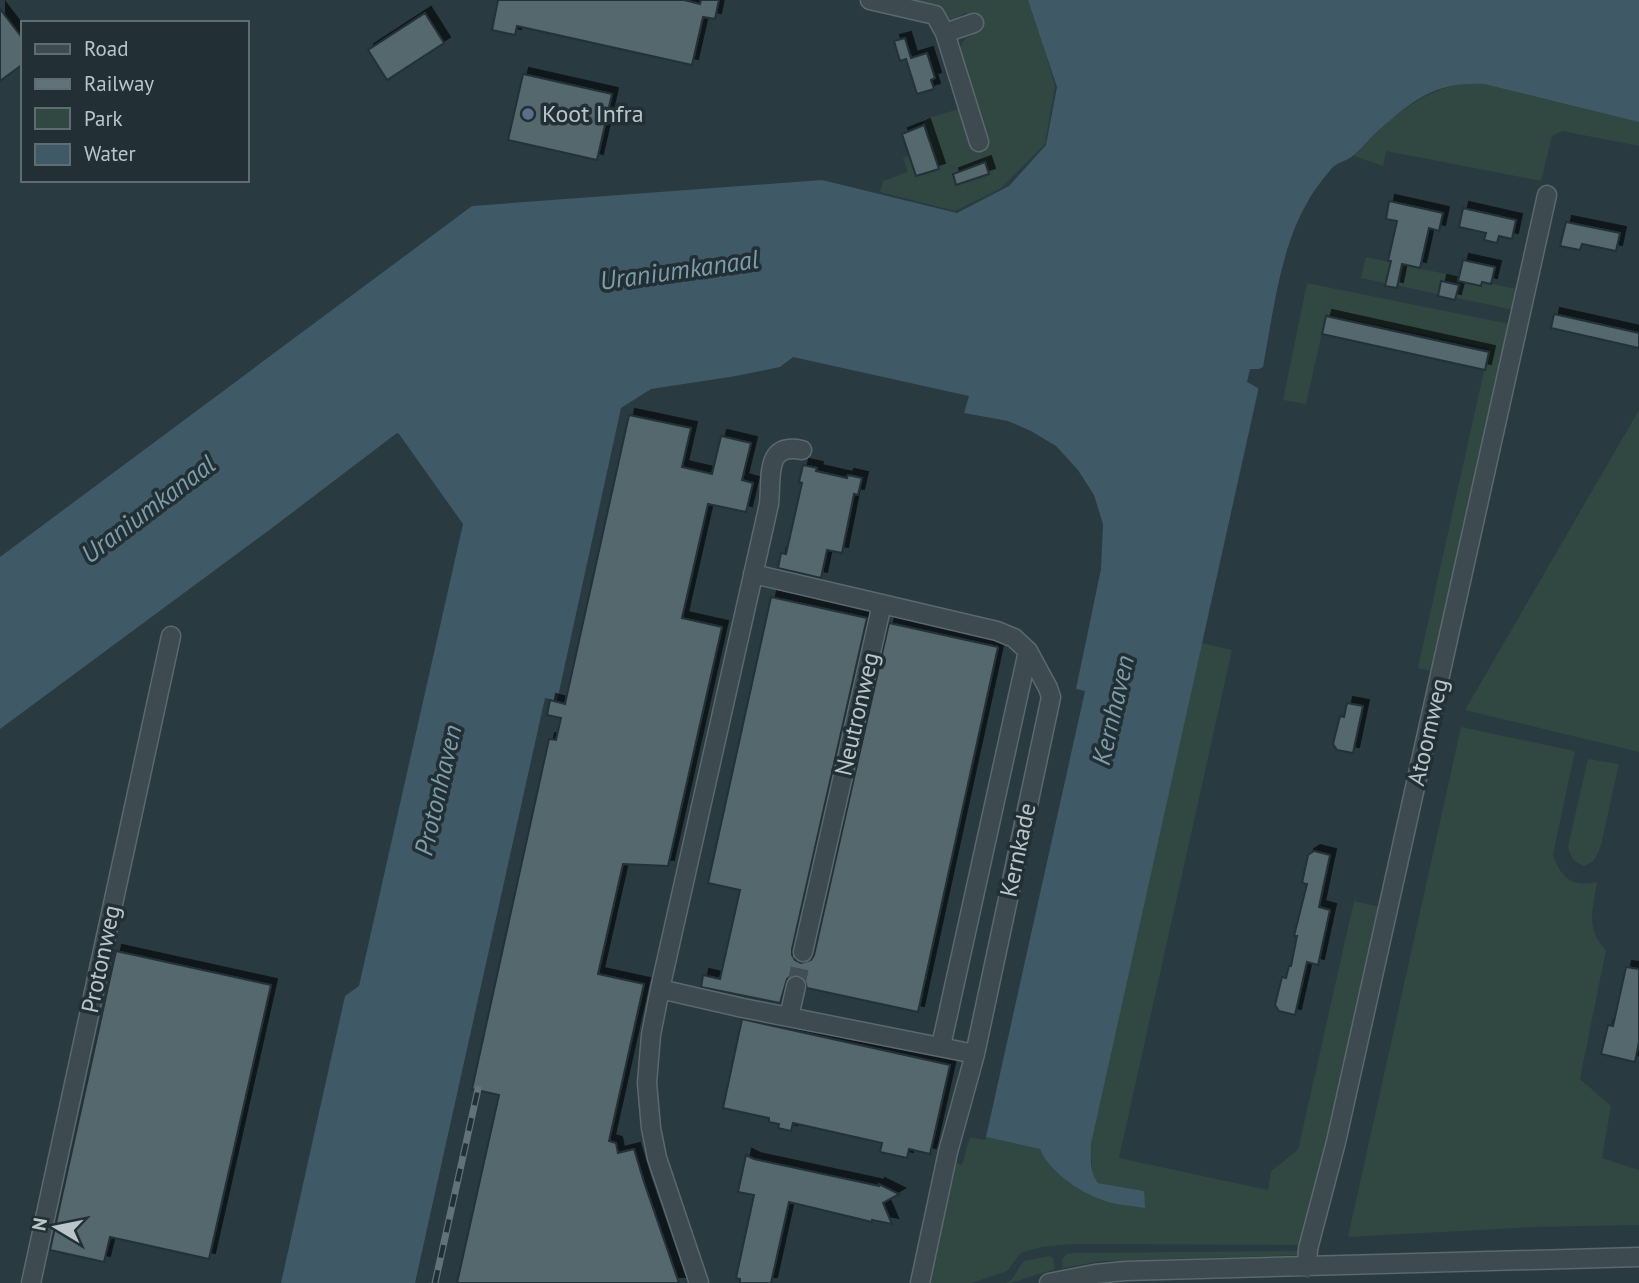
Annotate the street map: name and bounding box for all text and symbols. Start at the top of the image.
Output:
legend [21,21,248,182]
text: Road [84,35,128,62]
text: Railway [84,70,154,97]
place label: Koot Infra [542,98,644,129]
text: Park [84,105,123,132]
marker: Koot Infra [520,106,536,122]
text: Water [84,140,136,167]
water label: Uraniumkanaal [597,242,761,297]
water label: Uraniumkanaal [74,447,222,570]
street label: Neutronweg [827,649,886,779]
water label: Kernhaven [1084,652,1141,768]
street label: Atoomweg [1400,675,1455,788]
water label: Protonhaven [406,721,469,858]
street label: Kernkade [992,800,1043,900]
street label: Protonweg [74,902,127,1016]
north arrow [21,1192,91,1262]
text: N [26,1216,52,1232]

